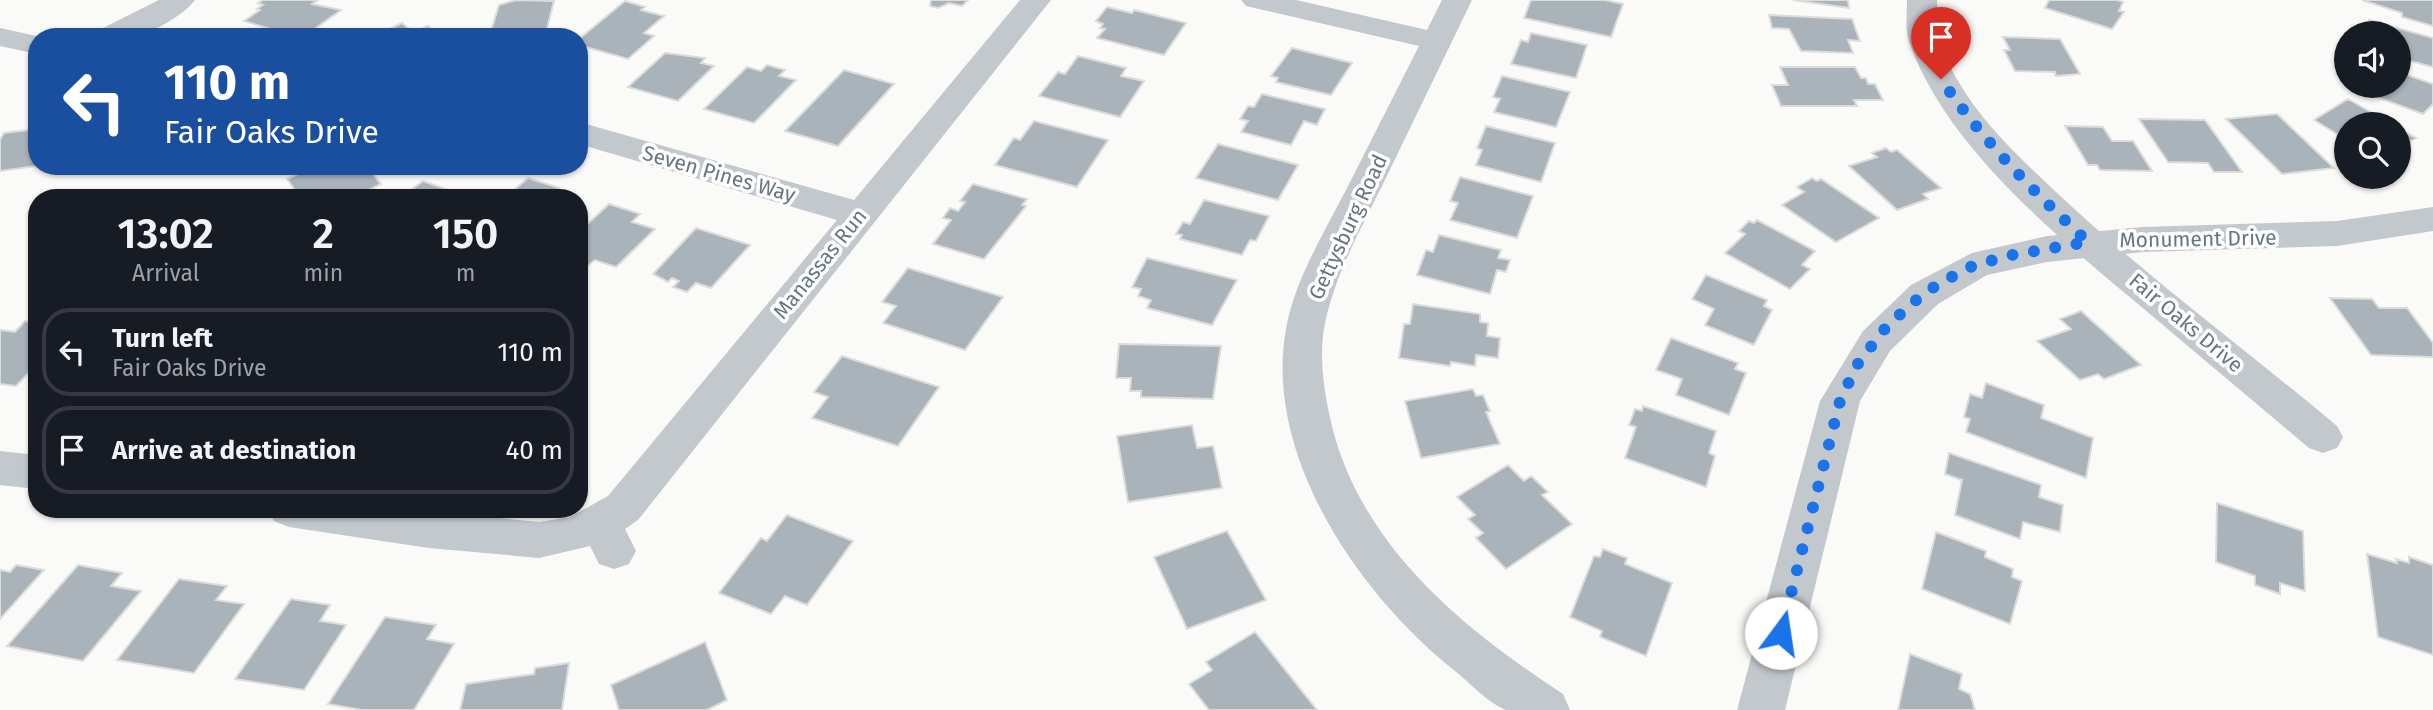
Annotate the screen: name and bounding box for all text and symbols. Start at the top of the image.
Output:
pin [1911,7,1971,79]
icon: arrive [1922,18,1960,56]
map controls [2334,21,2411,189]
button: sound [2334,21,2411,98]
text: 110 m [164,53,290,112]
icon: left [49,56,140,147]
button: search [2334,112,2411,189]
text: Fair Oaks Drive [164,113,379,151]
street label: Seven Pines Way [640,140,799,208]
street label: Gettysburg Road [1303,150,1393,304]
street label: Manassas Run [768,204,872,324]
text: 13:02 [118,209,214,259]
text: 2 [313,209,334,259]
text: 150 [433,209,498,259]
street label: Monument Drive [2119,225,2277,253]
text: Arrival [132,259,199,287]
text: min [303,259,343,287]
text: m [456,259,475,287]
street label: Fair Oaks Drive [2124,268,2248,378]
text: Turn left [112,323,213,354]
icon: left [53,333,91,371]
text: 110 m [497,337,563,368]
text: Fair Oaks Drive [112,354,267,382]
icon: arrive [53,431,91,469]
text: Arrive at destination [112,435,356,466]
text: 40 m [505,435,563,466]
position arrow [1744,596,1818,670]

